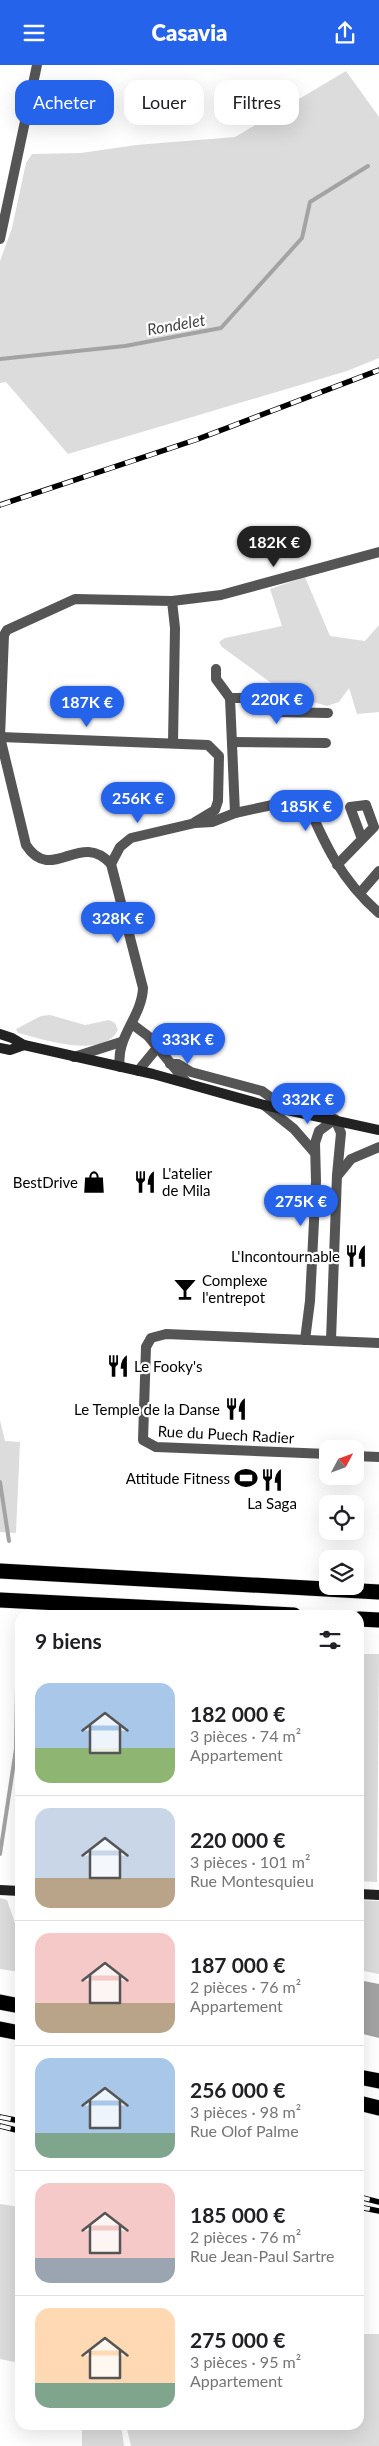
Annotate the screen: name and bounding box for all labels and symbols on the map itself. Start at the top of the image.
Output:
water label: Rondelet [145,309,207,338]
pin: 182K € [233,525,315,568]
pin: 220K € [236,683,318,725]
pin: 187K € [46,685,128,728]
pin: 256K € [97,781,179,824]
pin: 185K € [265,789,347,832]
pin: 328K € [77,901,159,944]
pin: 333K € [147,1023,229,1065]
pin: 332K € [267,1083,349,1125]
place label: L'atelier de Mila [162,1164,213,1199]
shop icon: BestDrive [81,1169,107,1195]
restaurant icon: L'atelier de Mila [132,1169,158,1195]
place label: BestDrive [13,1173,78,1191]
pin: 275K € [260,1185,342,1227]
restaurant icon: L'Incontournable [343,1243,369,1269]
place label: L'Incontournable [231,1247,340,1265]
place label: Complexe l'entrepot [202,1271,268,1306]
bar icon: Complexe l'entrepot [172,1276,198,1302]
restaurant icon: Le Fooky's [105,1353,131,1379]
place label: Le Fooky's [134,1357,203,1375]
restaurant icon: Le Temple de la Danse [223,1396,249,1422]
place label: Le Temple de la Danse [74,1400,220,1418]
street label: Rue du Puech Radier [157,1421,295,1447]
north arrow [319,1440,364,1485]
sports icon: Attitude Fitness [233,1465,259,1491]
restaurant icon: La Saga [259,1467,285,1493]
place label: Attitude Fitness [126,1469,230,1487]
place label: La Saga [247,1494,297,1512]

